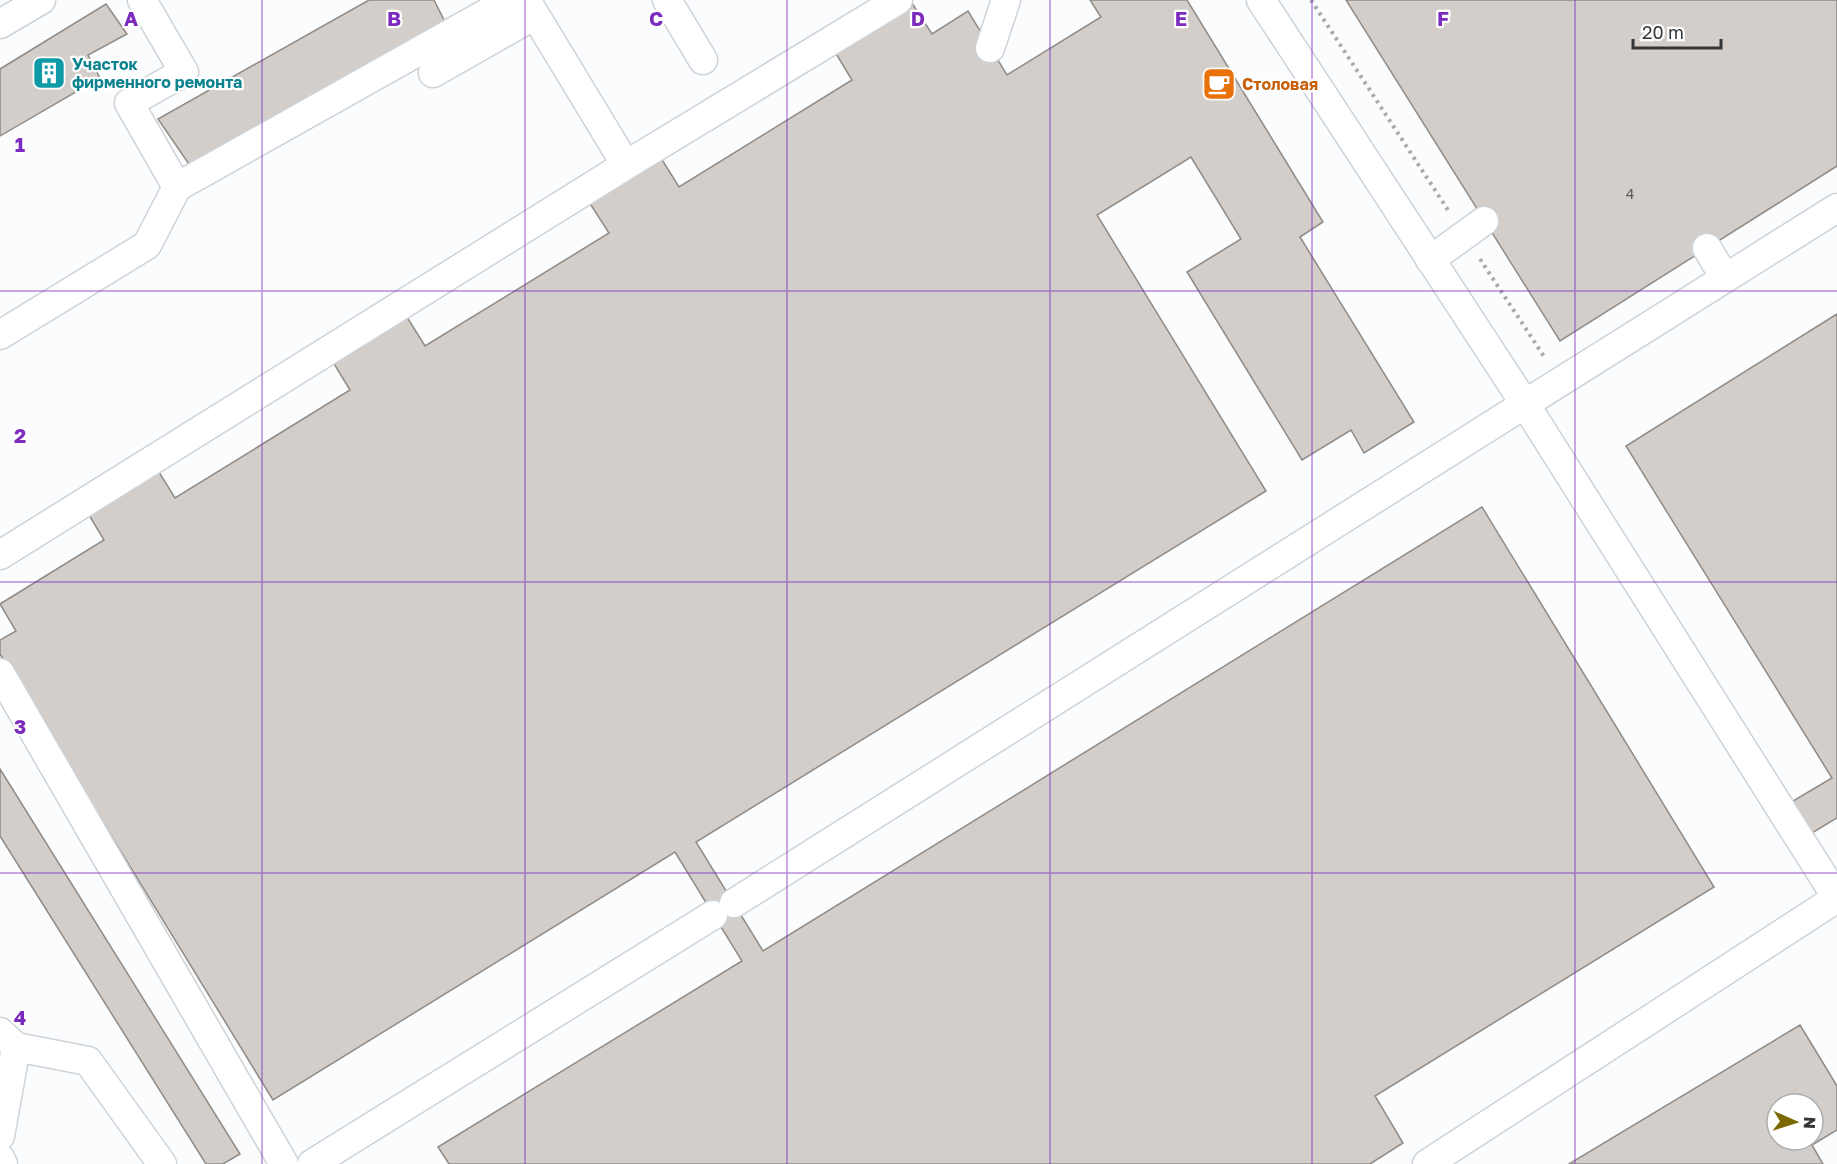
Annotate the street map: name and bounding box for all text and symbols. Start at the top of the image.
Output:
text: A [124,6,138,30]
text: B [387,6,401,30]
text: C [649,6,663,30]
text: D [911,6,925,30]
text: E [1175,6,1187,30]
text: F [1437,6,1449,30]
scale bar [1633,12,1722,50]
text: 20 m [1642,21,1684,43]
place label: Участок фирменного ремонта [72,54,242,92]
building icon: Участок фирменного ремонта [31,55,67,91]
cafe icon: Столовая [1201,66,1237,102]
place label: Столовая [1242,74,1318,94]
text: 1 [15,132,25,156]
house number: 4 [1626,185,1634,202]
text: 2 [14,423,26,447]
text: 3 [14,714,26,738]
text: 4 [14,1005,26,1029]
north arrow [1765,1092,1825,1152]
text: N [1800,1116,1820,1129]

